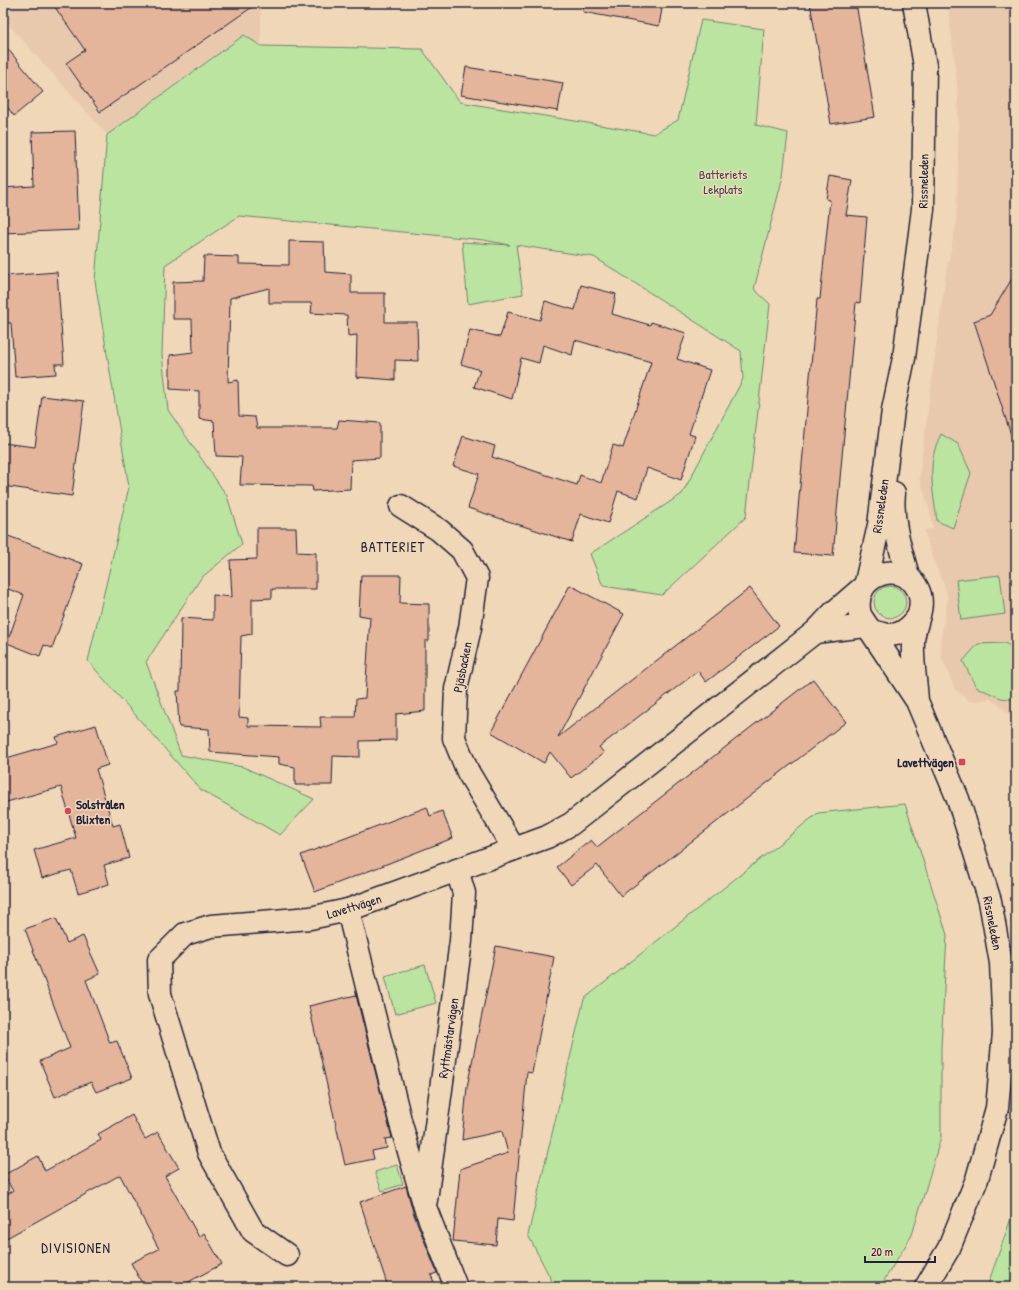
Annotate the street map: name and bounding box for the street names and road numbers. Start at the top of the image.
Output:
street label: Rissneleden [914,153,932,208]
street label: Rissneleden [867,478,893,534]
street label: Pjäsbacken [448,640,476,694]
street label: Lavettvägen [324,889,384,923]
street label: Rissneleden [979,894,1007,952]
street label: Ryttmästarvägen [433,997,463,1079]

